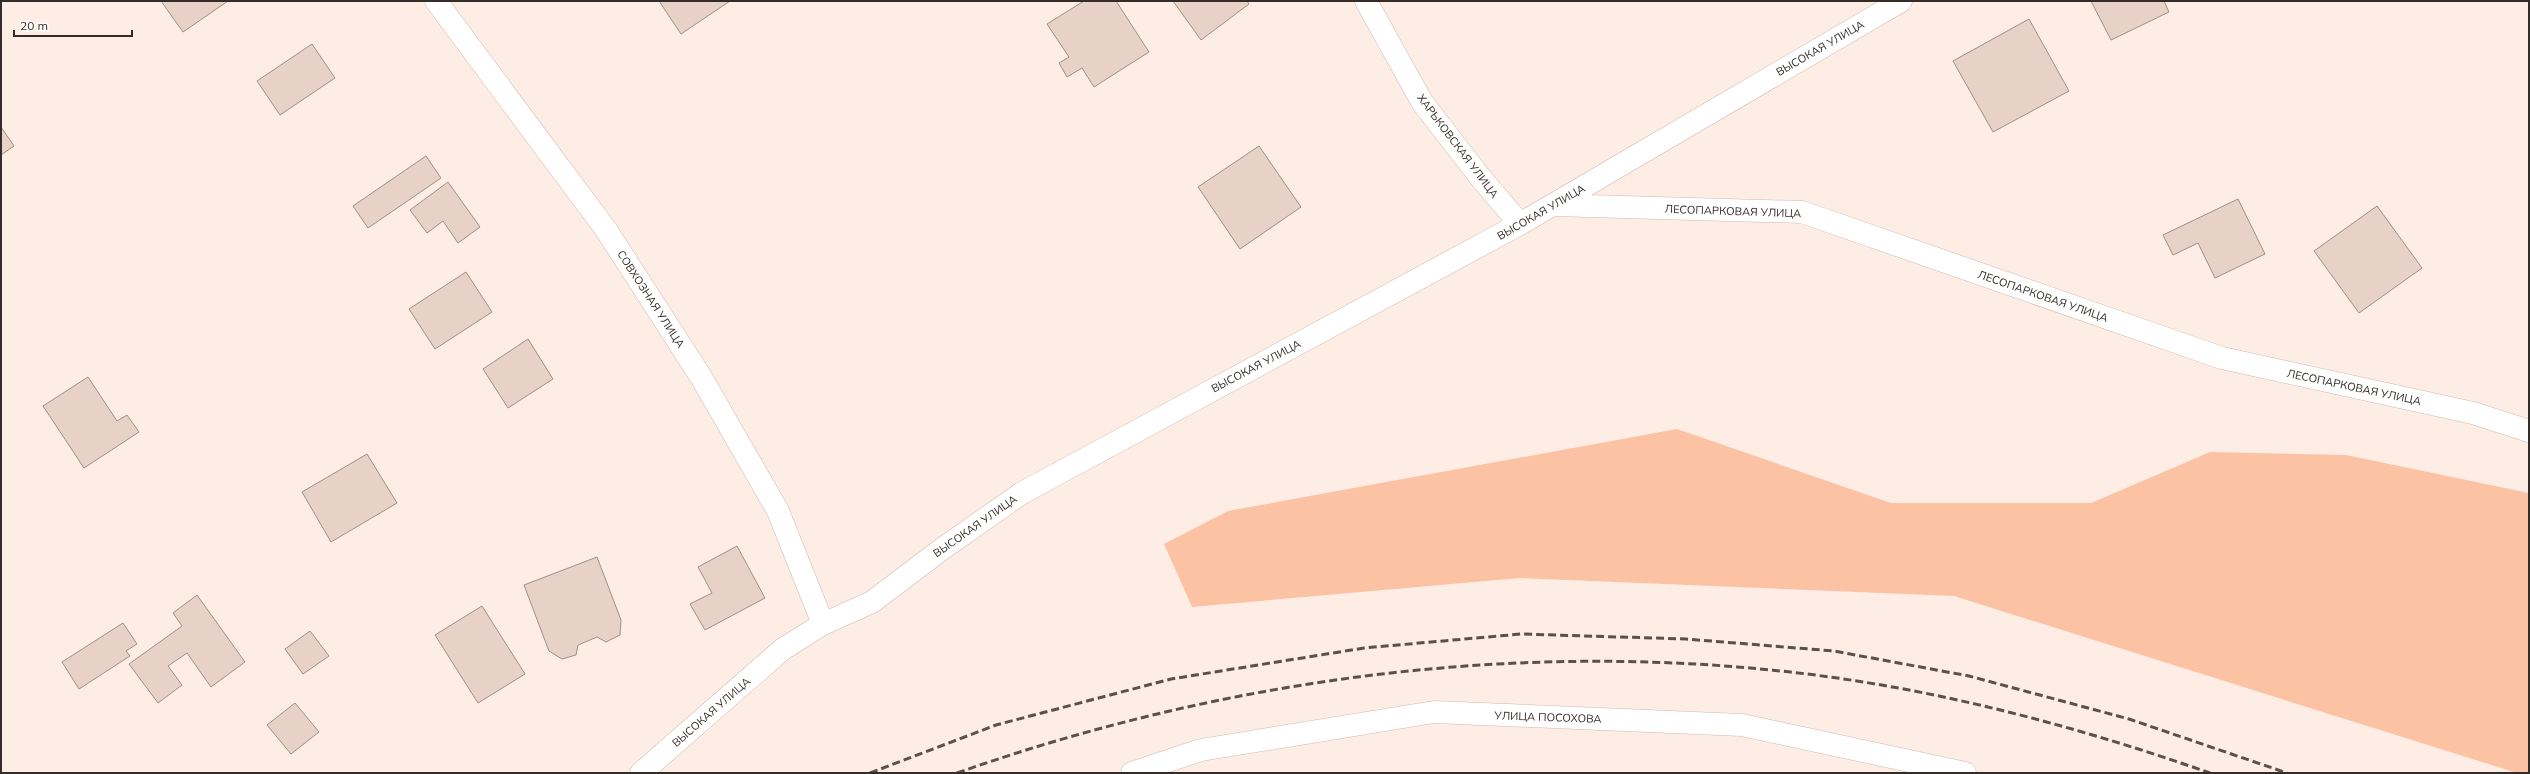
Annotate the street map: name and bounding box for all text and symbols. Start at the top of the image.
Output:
scale bar [14,12,132,38]
street label: ВЫСОКАЯ УЛИЦА [1773,17,1867,79]
text: 20 m [20,18,48,33]
street label: ХАРЬКОВСКАЯ УЛИЦА [1414,91,1502,201]
street label: ВЫСОКАЯ УЛИЦА [1494,181,1588,243]
street label: ЛЕСОПАРКОВАЯ УЛИЦА [1664,202,1802,220]
street label: СОВХОЗНАЯ УЛИЦА [614,248,688,350]
street label: ЛЕСОПАРКОВАЯ УЛИЦА [1976,267,2110,325]
street label: ВЫСОКАЯ УЛИЦА [1209,336,1303,396]
street label: ЛЕСОПАРКОВАЯ УЛИЦА [2286,366,2422,408]
street label: ВЫСОКАЯ УЛИЦА [930,492,1020,560]
street label: ВЫСОКАЯ УЛИЦА [669,674,753,750]
street label: УЛИЦА ПОСОХОВА [1493,708,1602,726]

